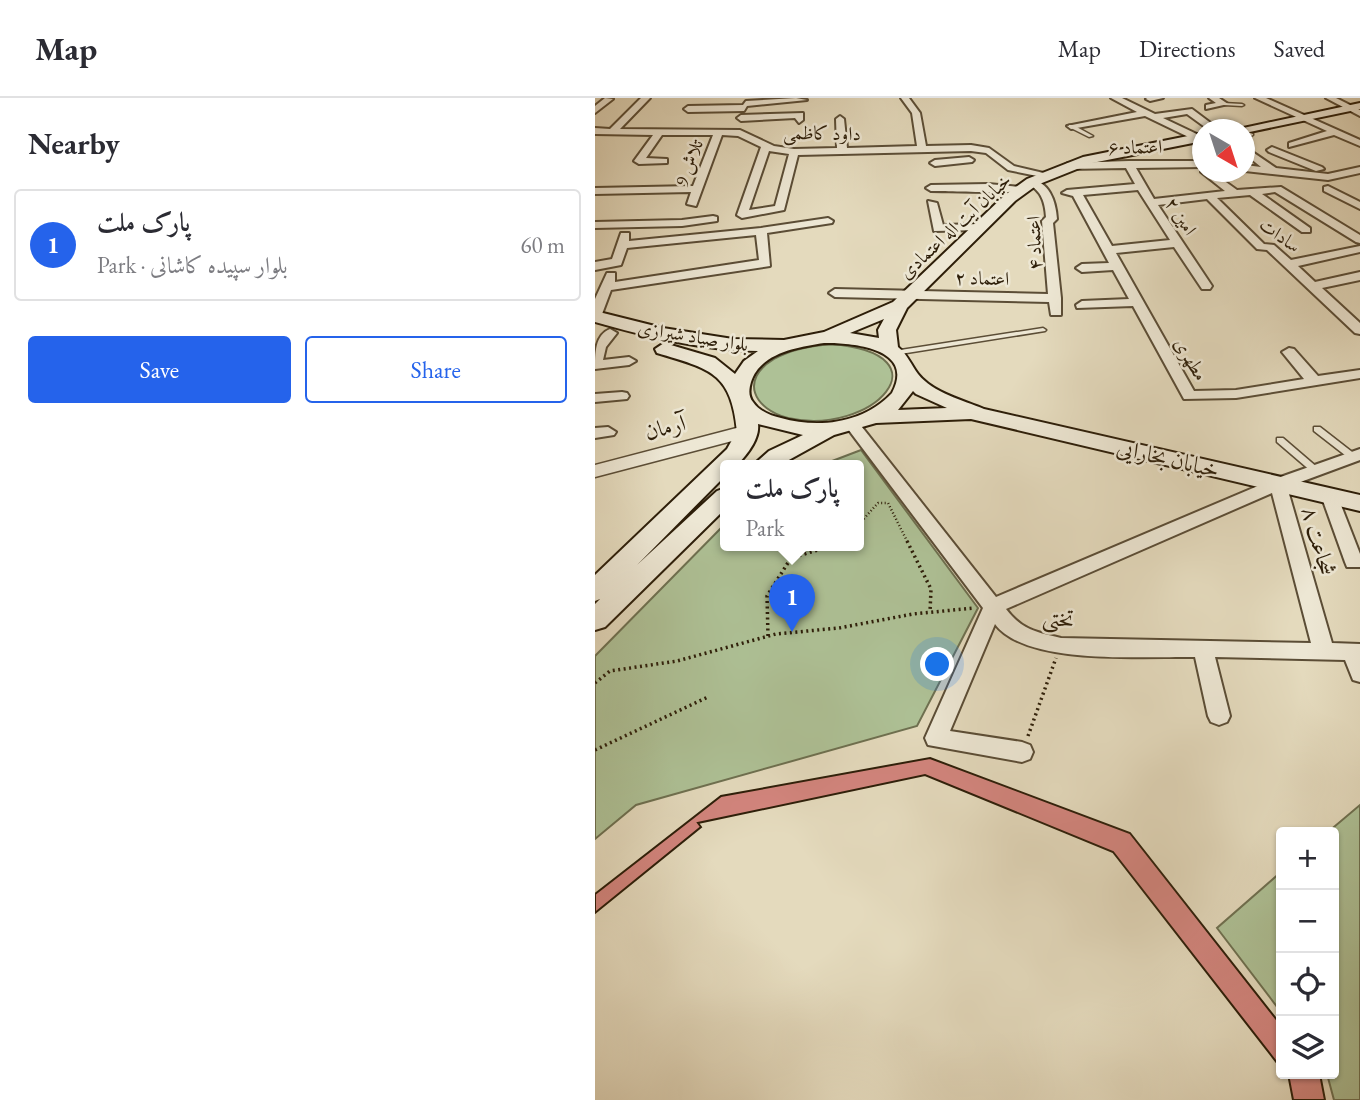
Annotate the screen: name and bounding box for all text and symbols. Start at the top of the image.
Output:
text: Map [35,27,97,70]
text: Map [1058,33,1101,64]
text: Directions [1139,33,1236,64]
text: Saved [1274,33,1325,64]
north arrow [1192,119,1255,182]
street label: داود کاظمی [783,120,861,147]
text: Nearby [28,124,120,163]
street label: اعتماد ۶ [1108,134,1162,160]
street label: تلاش 9 [669,136,709,190]
street label: خیابان آیت اله اعتمادی [894,168,1016,284]
street label: امین ۲ [1159,192,1203,240]
text: پارک ملت [97,205,190,239]
street label: سادات [1254,212,1306,258]
street label: اعتماد ۴ [1021,215,1047,271]
text: 1 [47,230,59,260]
text: 60 m [520,230,565,260]
text: Park · بلوار سپیده کاشانی [97,250,288,280]
street label: اعتماد ۲ [955,265,1009,291]
street label: بلوار صیاد شیرازی [636,315,750,357]
street label: مطهری [1168,333,1214,385]
button: Save [28,336,291,403]
button: Share [305,336,567,403]
street label: آرمان [641,406,692,447]
street label: خیابان بخارایی [1114,432,1222,484]
popup [720,460,864,551]
text: پارک ملت [745,471,839,505]
street label: شجاعت ۸ [1295,503,1343,579]
text: Park [745,513,785,543]
pin: 1 [769,574,815,632]
street label: تختی [1041,600,1077,636]
your location [920,647,954,681]
map controls [1276,827,1339,1079]
button: + [1276,827,1339,890]
button: − [1276,890,1339,953]
button: locate [1276,953,1339,1016]
button: layers [1276,1016,1339,1079]

